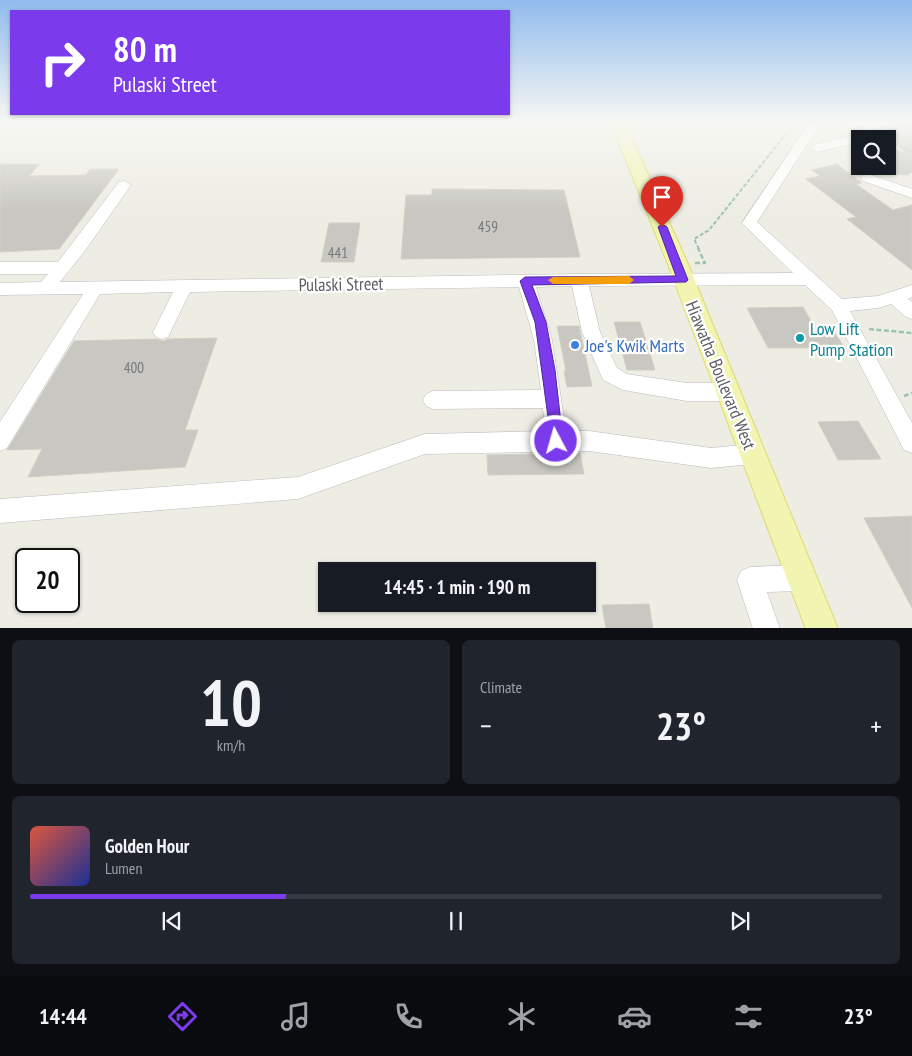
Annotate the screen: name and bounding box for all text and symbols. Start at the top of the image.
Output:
text: 80 m [113,26,177,72]
icon: right [30,30,95,95]
text: Pulaski Street [113,70,217,98]
map controls [851,130,896,175]
button: search [851,130,896,175]
pin [641,176,683,227]
icon: arrive [648,183,676,211]
house number: 459 [478,217,498,236]
house number: 441 [328,243,348,262]
street label: Pulaski Street [298,272,384,296]
street label: Hiawatha Boulevard West [681,297,761,453]
place label: Low Lift Pump Station [810,317,893,361]
marker: Low Lift Pump Station [794,332,806,344]
place label: Joe's Kwik Marts [584,334,685,357]
marker: Joe's Kwik Marts [569,339,581,351]
house number: 400 [124,358,144,377]
position arrow [529,414,581,466]
speed limit sign: 20 [15,548,80,613]
text: 14:45 · 1 min · 190 m [384,575,530,599]
text: 10 [200,660,262,744]
text: Climate [480,677,522,697]
text: 23° [656,701,706,750]
text: − [480,707,492,744]
text: + [870,707,882,744]
text: km/h [217,735,245,755]
text: Golden Hour [105,834,189,858]
text: Lumen [105,858,142,878]
icon: previous [158,907,186,935]
icon: pause [442,907,470,935]
icon: next [726,907,754,935]
icon: directions [165,999,200,1034]
icon: music [278,999,313,1034]
icon: phone [391,999,426,1034]
icon: climate [504,999,539,1034]
icon: car [617,999,652,1034]
icon: filters [731,999,766,1034]
text: 14:44 [39,1002,87,1030]
text: 23° [844,1002,873,1030]

